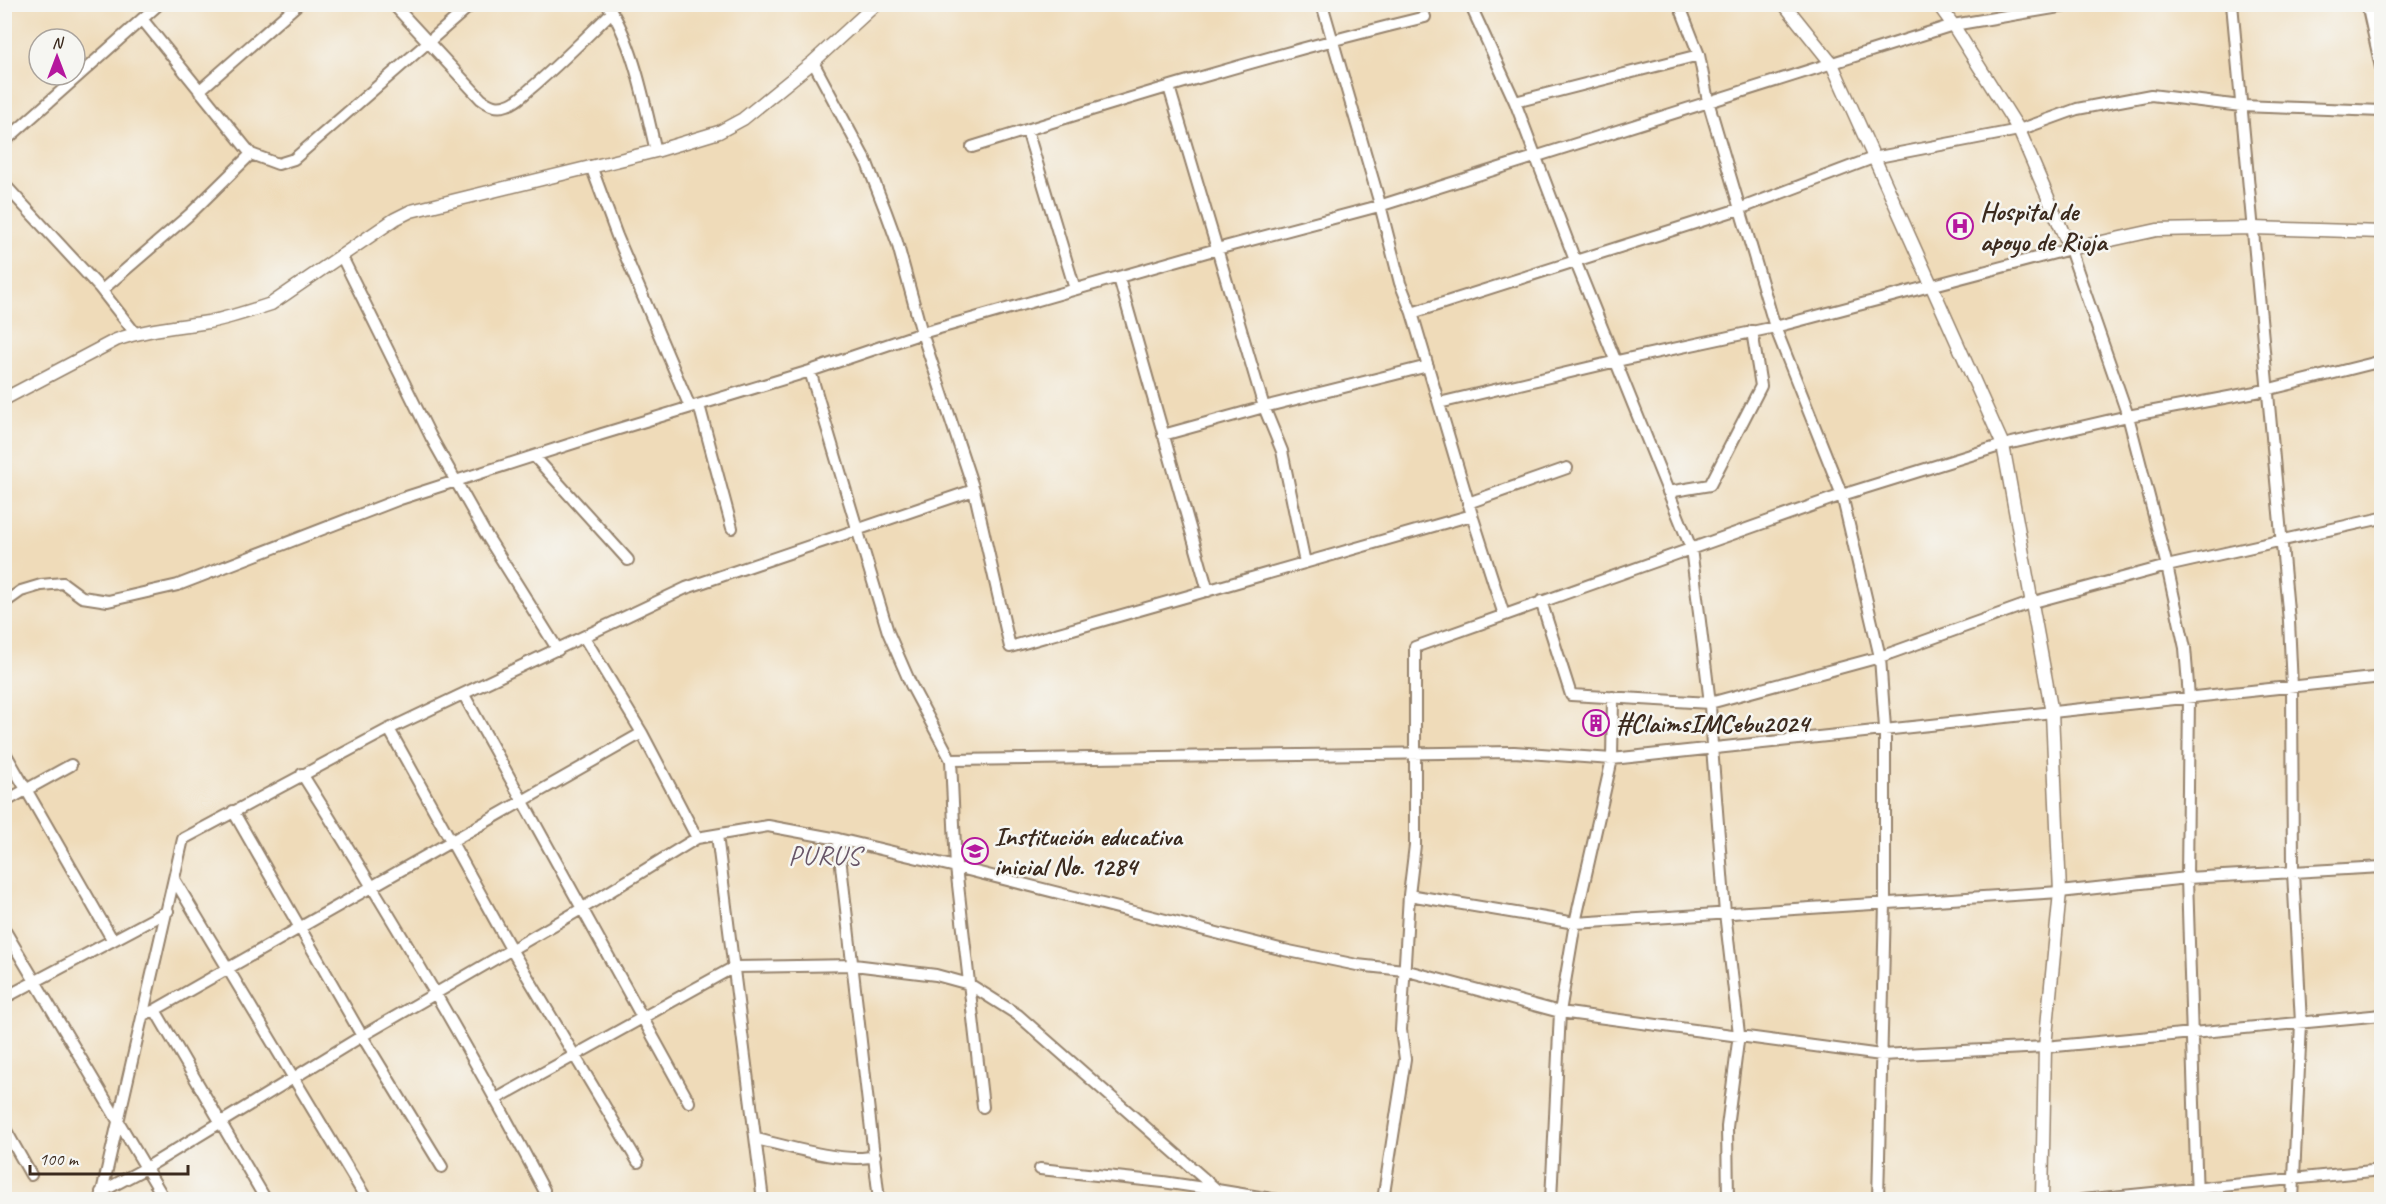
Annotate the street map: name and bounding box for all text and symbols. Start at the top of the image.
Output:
north arrow [27,27,87,87]
text: N [52,33,65,53]
place label: Hospital de apoyo de Rioja [1980,195,2109,258]
hospital icon: Hospital de apoyo de Rioja [1945,211,1975,241]
place label: #ClaimsIMCebu2024 [1616,707,1812,740]
building icon: #ClaimsIMCebu2024 [1581,708,1611,738]
place label: Institución educativa inicial No. 1284 [994,820,1184,883]
school or university icon: Institución educativa inicial No. 1284 [960,836,990,866]
district label: PURUS [788,838,865,872]
scale bar [30,1138,188,1176]
text: 100 m [39,1148,80,1170]

